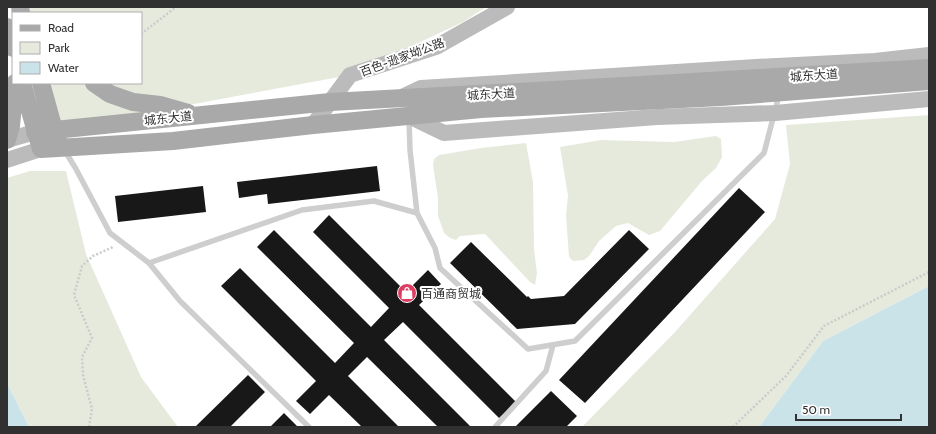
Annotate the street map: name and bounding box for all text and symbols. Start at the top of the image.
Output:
legend [12,12,142,84]
text: Road [48,20,74,35]
street label: 百色-逊家坳公路 [358,35,446,79]
text: Park [48,40,70,55]
text: Water [48,60,79,75]
street label: 城东大道 [790,66,838,84]
street label: 城东大道 [467,85,515,103]
street label: 城东大道 [143,108,193,128]
shop icon: 百通商贸城 [396,282,418,304]
place label: 百通商贸城 [421,286,481,301]
scale bar [796,396,901,422]
text: 50 m [802,402,830,417]

